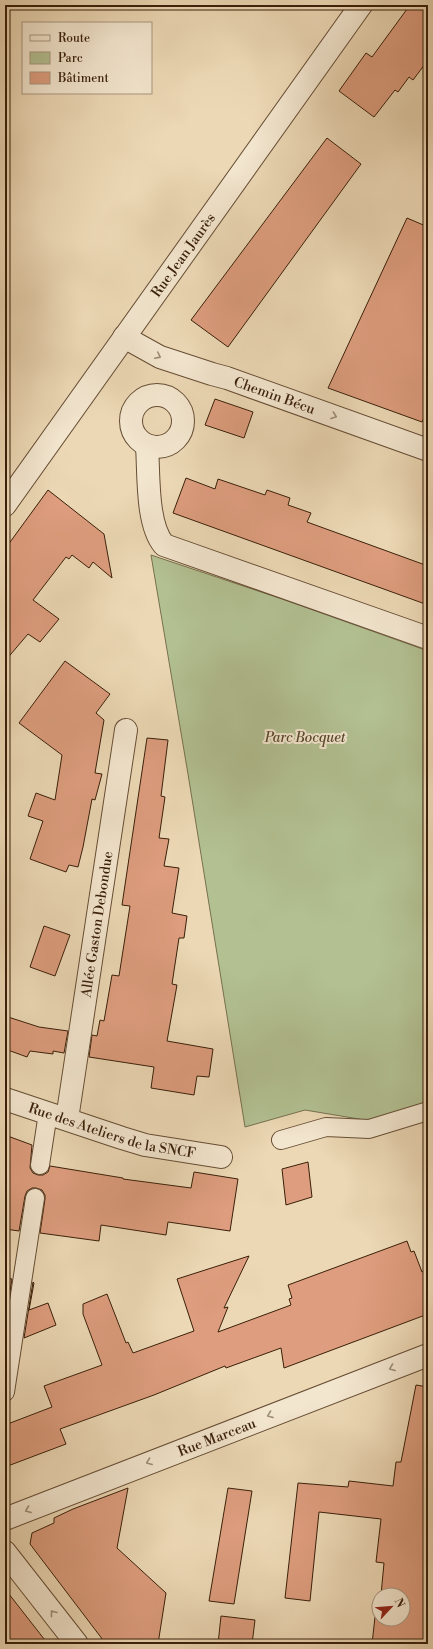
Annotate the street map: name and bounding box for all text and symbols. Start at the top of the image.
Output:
legend [22,22,152,94]
text: Route [58,31,90,46]
text: Parc [58,51,83,66]
text: Bâtiment [57,71,109,86]
street label: Rue Jean Jaurès [148,210,220,301]
one-way arrow [154,351,162,359]
street label: Chemin Bécu [231,373,317,419]
one-way arrow [331,411,338,420]
park label: Parc Bocquet [264,729,346,747]
street label: Allée Gaston Debondue [77,850,118,1000]
street label: Rue des Ateliers de la SNCF [26,1099,197,1163]
one-way arrow [388,1364,395,1372]
one-way arrow [267,1410,274,1418]
street label: Rue Marceau [175,1415,259,1461]
one-way arrow [146,1458,153,1466]
one-way arrow [25,1505,32,1513]
north arrow [371,1587,411,1627]
text: N [391,1596,407,1610]
one-way arrow [51,1611,58,1618]

